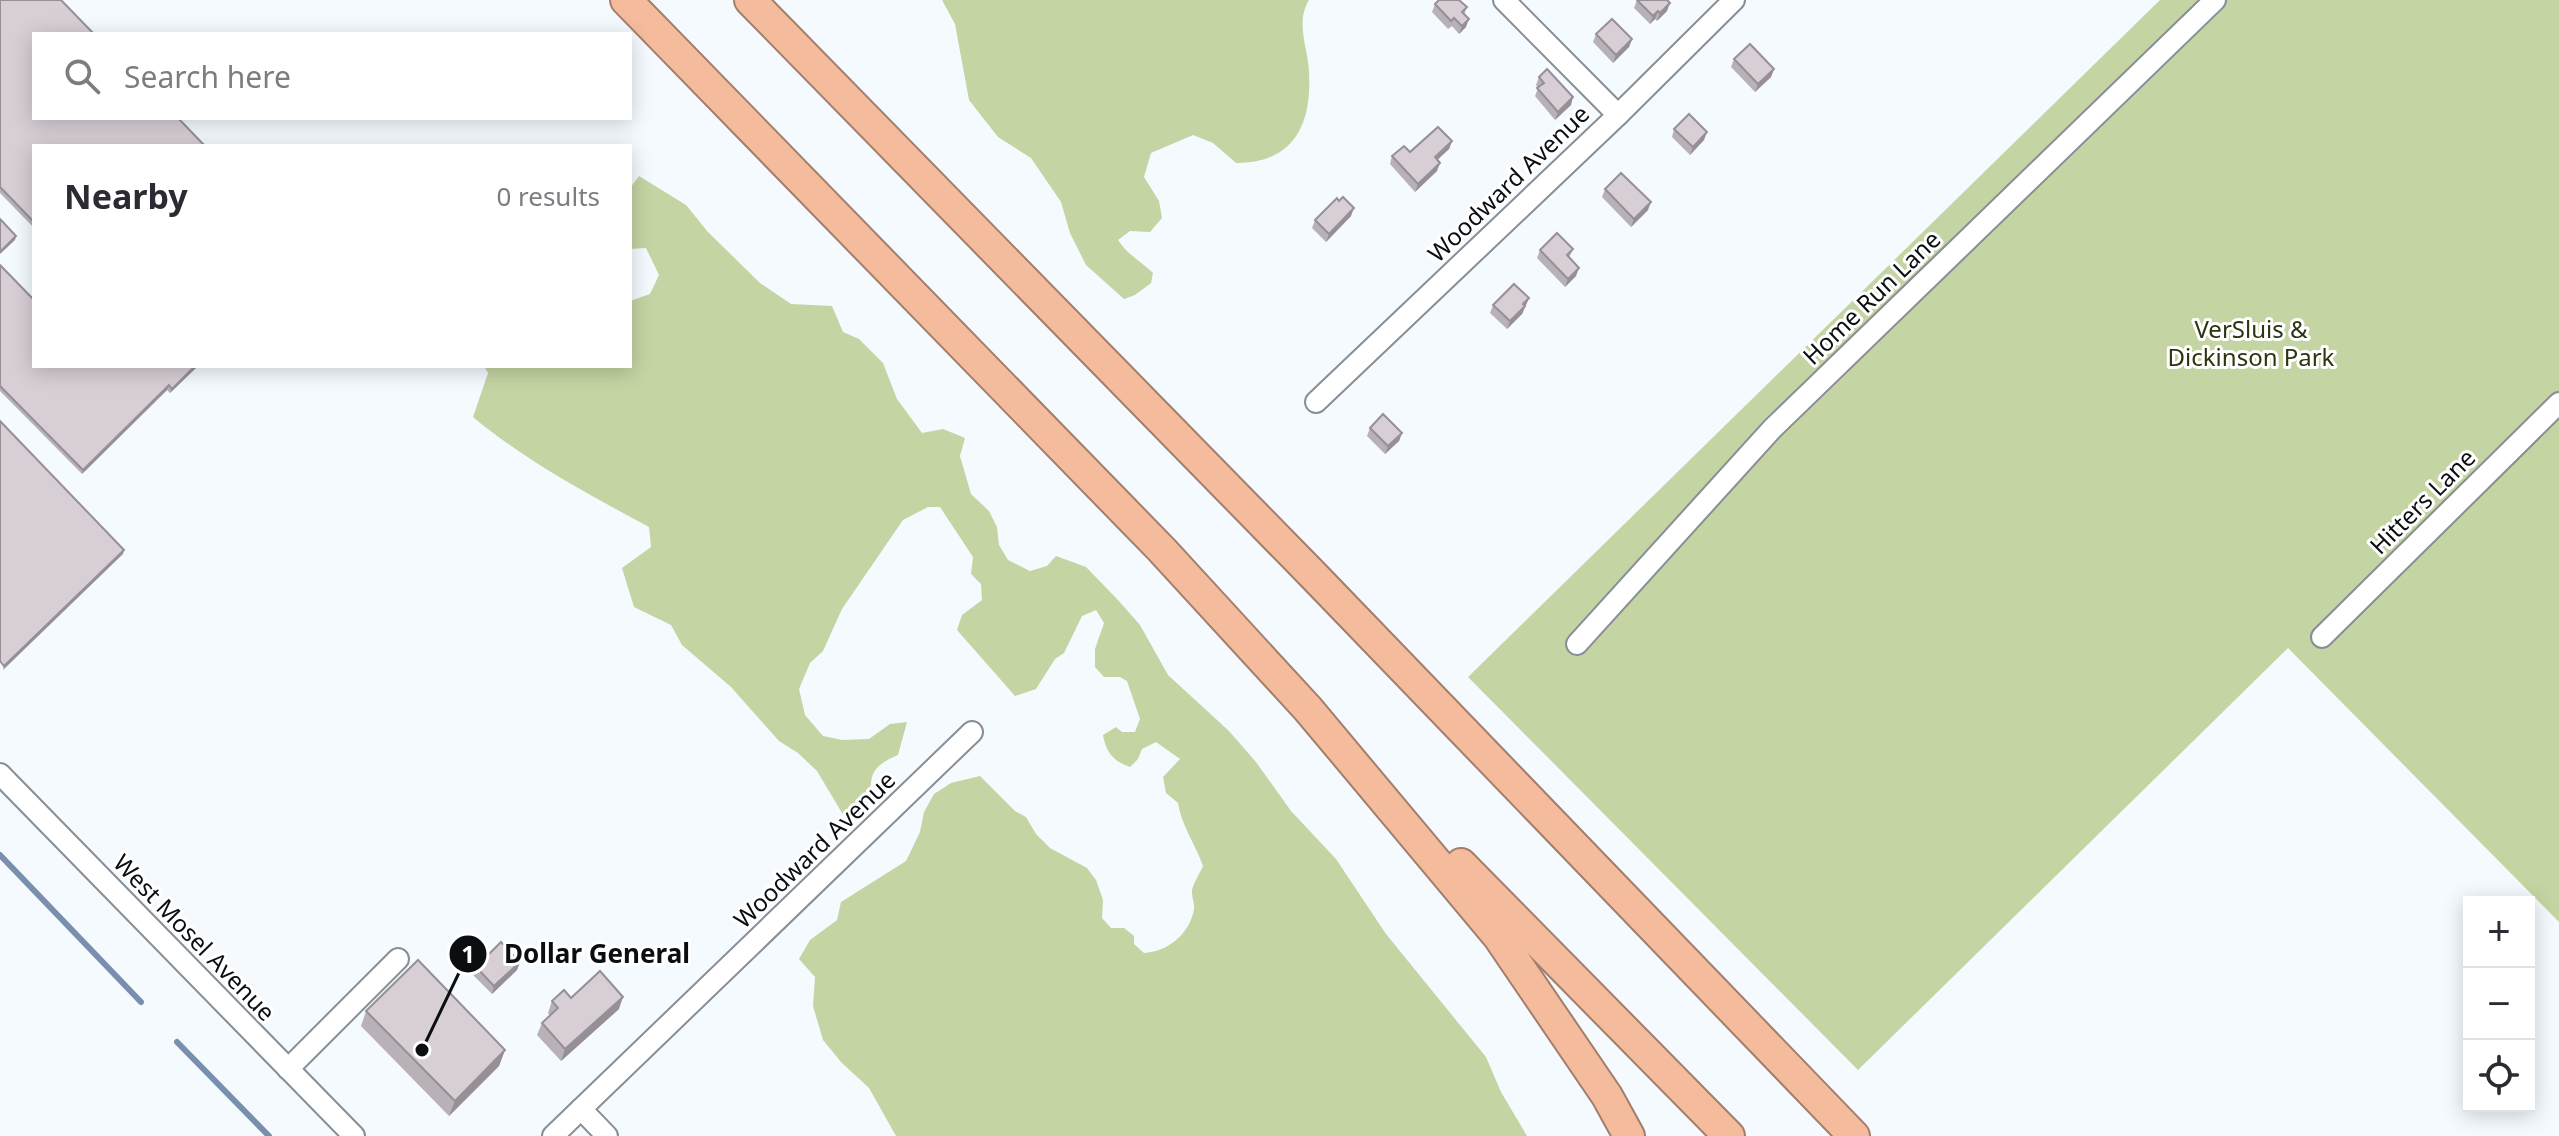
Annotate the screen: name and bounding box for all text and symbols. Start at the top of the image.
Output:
search box [32,32,632,120]
icon: search [60,54,104,98]
text: Search here [124,56,291,97]
street label: Woodward Avenue [1420,97,1596,269]
text: Nearby [64,173,188,219]
text: 0 results [496,178,600,214]
street label: Home Run Lane [1795,223,1947,371]
park label: VerSluis & Dickinson Park [2168,312,2335,373]
street label: Hitters Lane [2362,441,2482,561]
street label: Woodward Avenue [726,763,902,935]
street label: West Mosel Avenue [107,846,283,1028]
map controls [2463,896,2535,1112]
button: + [2463,896,2535,968]
callout: Dollar General [448,929,706,979]
text: Dollar General [504,935,690,971]
text: 1 [461,937,475,970]
button: − [2463,968,2535,1040]
button: locate [2463,1040,2535,1112]

